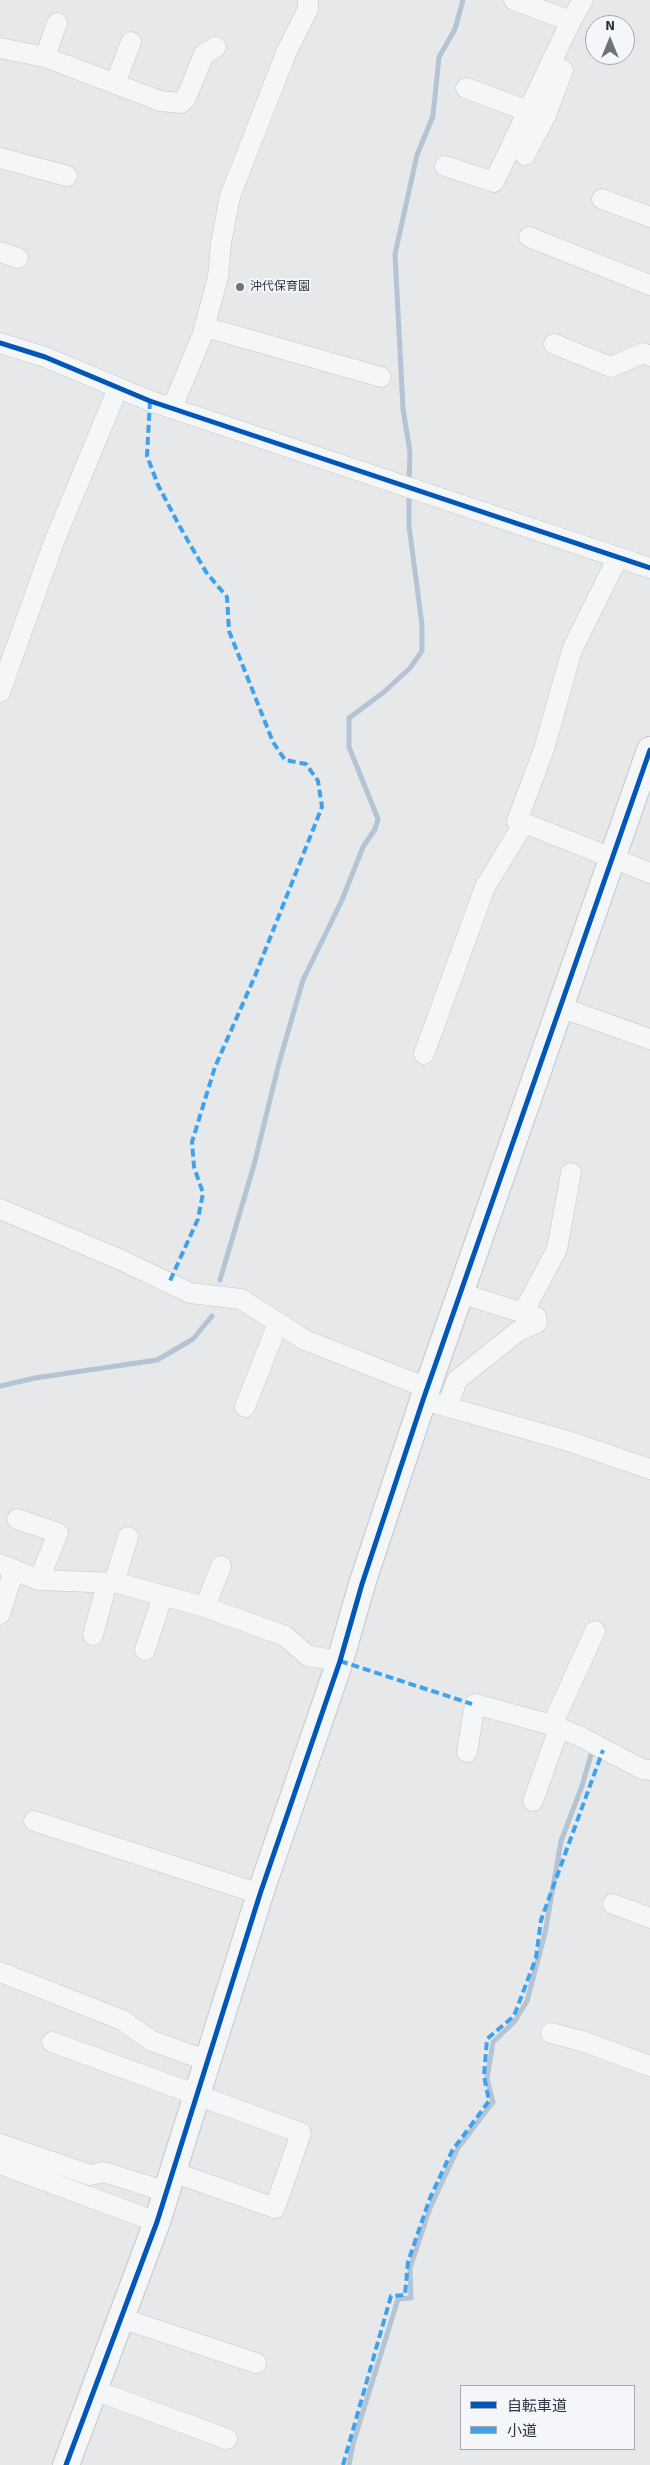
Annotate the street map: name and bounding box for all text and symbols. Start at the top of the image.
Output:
north arrow [585,15,635,65]
text: N [605,17,615,34]
place label: 沖代保育園 [250,280,310,294]
marker: 沖代保育園 [234,281,246,293]
legend [460,2385,635,2450]
text: 自転車道 [507,2397,567,2415]
text: 小道 [507,2422,537,2440]

